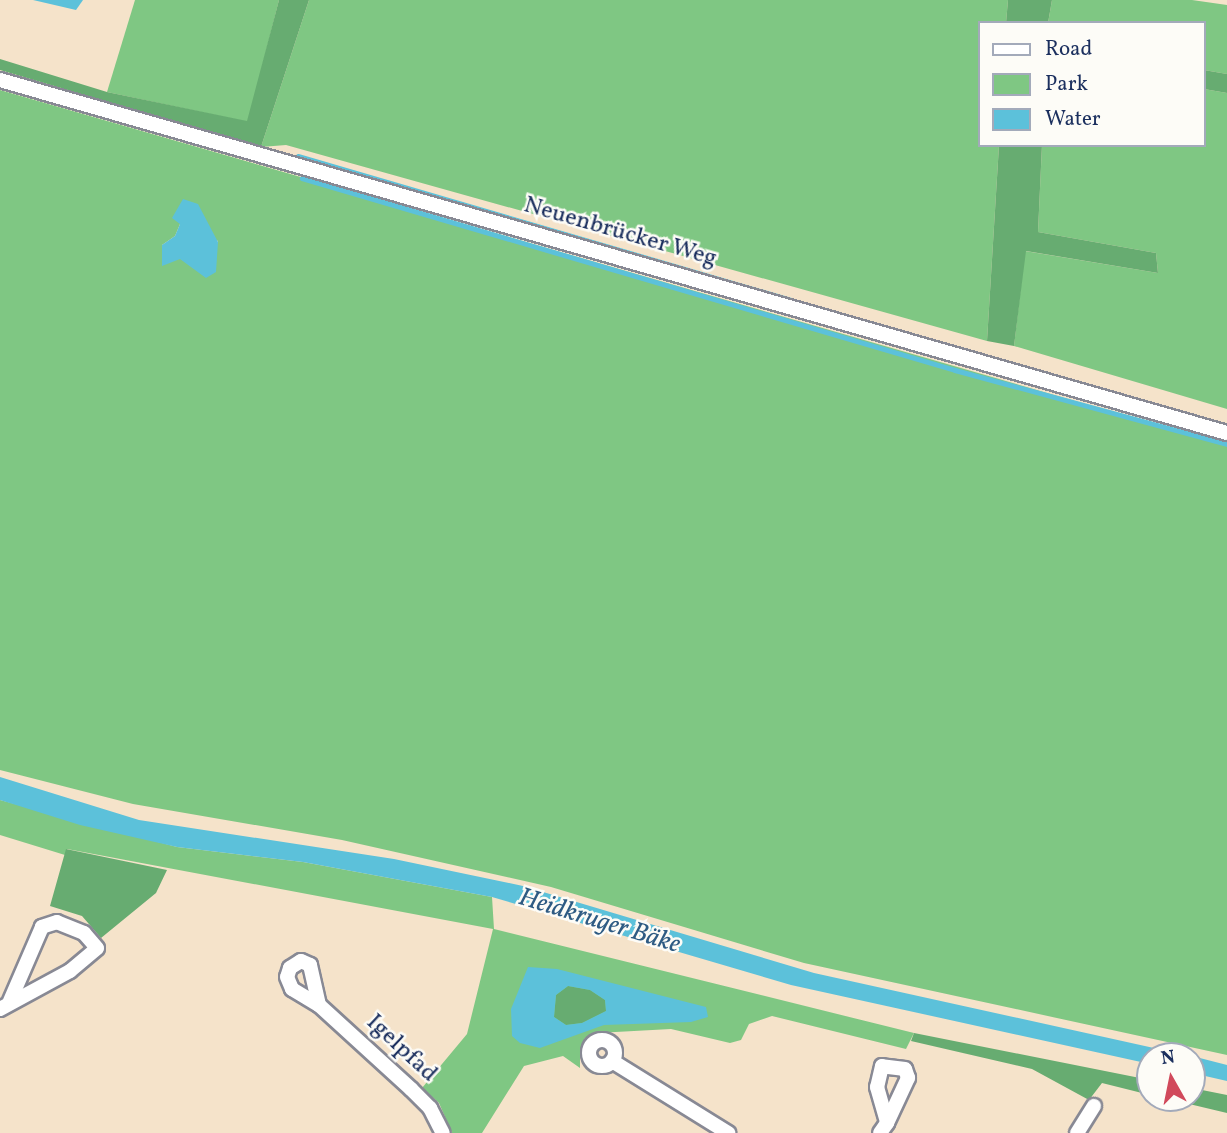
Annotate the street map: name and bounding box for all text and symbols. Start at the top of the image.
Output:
legend [978,21,1206,147]
text: Road [1045,35,1092,64]
text: Park [1045,70,1088,99]
text: Water [1045,105,1101,134]
street label: Neuenbrücker Weg [520,192,720,274]
water label: Heidkruger Bäke [514,883,684,961]
street label: Igelpfad [359,1009,443,1089]
north arrow [1136,1042,1206,1112]
text: N [1159,1044,1177,1072]

